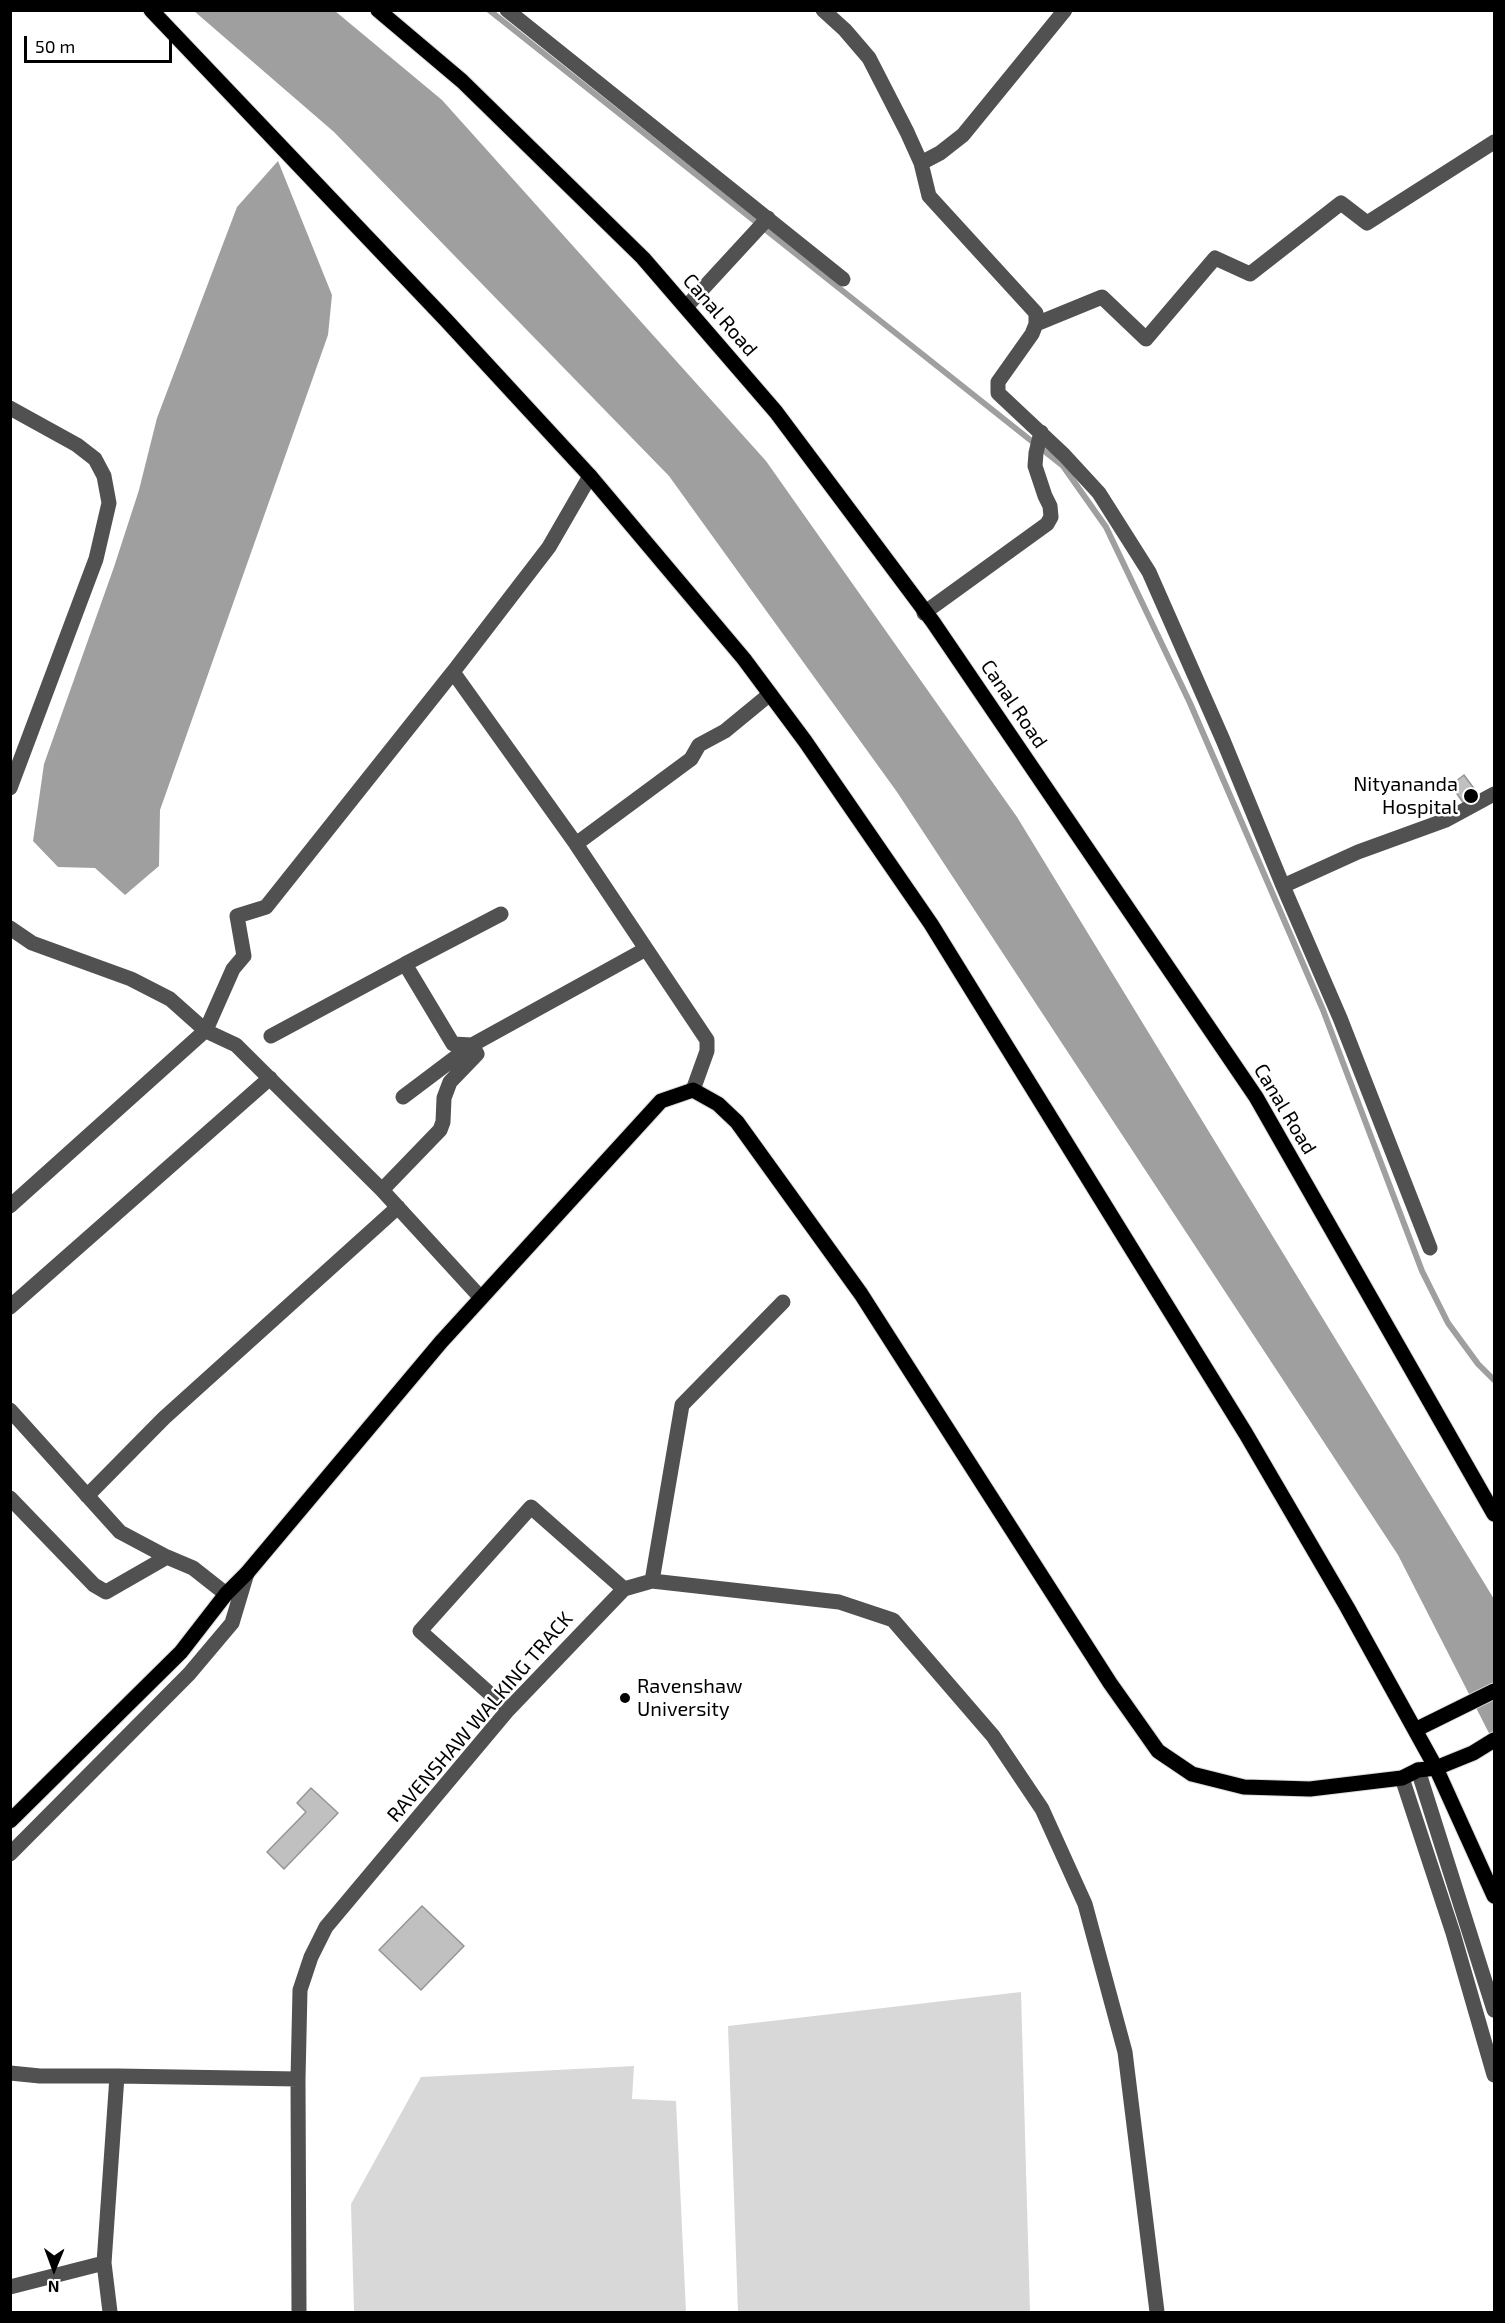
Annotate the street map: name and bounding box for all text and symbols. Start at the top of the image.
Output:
scale bar [27,24,176,62]
text: 50 m [35,35,75,57]
street label: Canal Road [678,269,762,361]
street label: Canal Road [976,655,1052,753]
place label: Nityananda Hospital [1353,772,1458,819]
marker: Nityananda Hospital [1462,787,1480,805]
street label: Canal Road [1249,1059,1321,1159]
street label: RAVENSHAW WALKING TRACK [382,1607,578,1827]
place label: Ravenshaw University [637,1674,742,1721]
marker: Ravenshaw University [618,1691,632,1705]
north arrow [24,2239,84,2299]
text: N [48,2278,60,2297]

